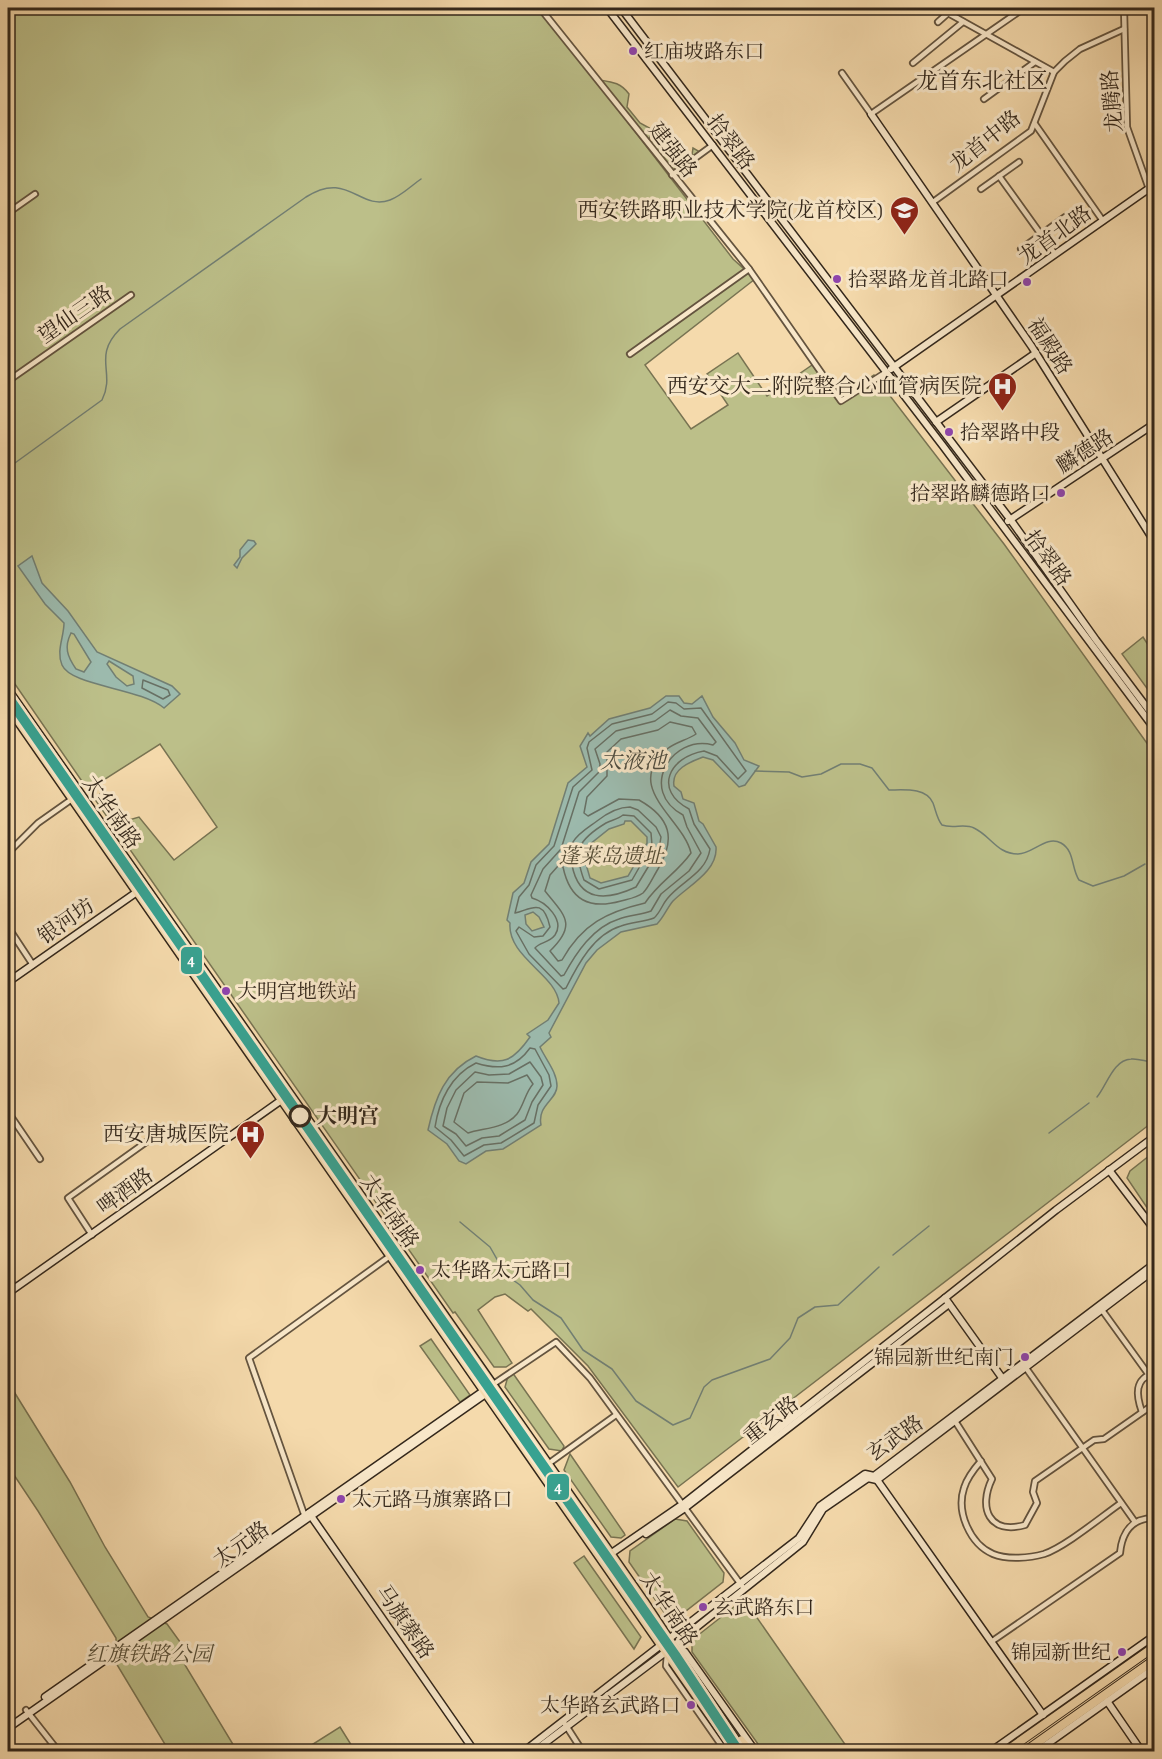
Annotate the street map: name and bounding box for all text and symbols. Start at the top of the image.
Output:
place label: 红庙坡路东口 [644,38,764,65]
marker: 红庙坡路东口 [627,45,639,57]
district label: 龙首东北社区 [916,66,1048,96]
street label: 龙腾路 [1095,68,1129,134]
street label: 龙首中路 [944,104,1026,178]
street label: 拾翠路 [701,108,761,176]
street label: 建强路 [643,117,703,183]
school or university icon: 西安铁路职业技术学院(龙首校区) [888,194,920,236]
place label: 西安铁路职业技术学院(龙首校区) [577,196,883,224]
street label: 龙首北路 [1013,199,1097,271]
place label: 拾翠路龙首北路口 [848,266,1008,293]
marker: 拾翠路龙首北路口 [831,273,843,285]
unlabelled marker [1021,276,1033,288]
street label: 望仙三路 [33,278,117,350]
street label: 福殿路 [1021,312,1079,380]
hospital icon: 西安交大二附院整合心血管病医院 [987,370,1019,412]
place label: 西安交大二附院整合心血管病医院 [667,372,982,400]
place label: 拾翠路中段 [960,419,1060,446]
street label: 麟德路 [1051,422,1119,480]
marker: 拾翠路中段 [943,426,955,438]
place label: 拾翠路麟德路口 [910,480,1050,507]
marker: 拾翠路麟德路口 [1055,487,1067,499]
street label: 拾翠路 [1018,524,1078,592]
water label: 太液池 [600,746,669,776]
street label: 太华南路 [76,770,148,854]
park label: 蓬莱岛遗址 [559,842,665,870]
street label: 银河坊 [32,891,100,951]
line badge: 4 [180,946,203,975]
text: 4 [187,950,195,972]
place label: 大明宫地铁站 [237,978,357,1005]
marker: 大明宫地铁站 [220,985,232,997]
place label: 大明宫 [316,1102,379,1130]
marker: 大明宫 [289,1105,311,1127]
hospital icon: 西安唐城医院 [234,1118,266,1160]
place label: 西安唐城医院 [103,1120,229,1148]
street label: 啤酒路 [91,1161,159,1221]
street label: 太华南路 [354,1169,426,1253]
place label: 太华路太元路口 [431,1257,571,1284]
marker: 太华路太元路口 [414,1264,426,1276]
place label: 锦园新世纪南门 [874,1344,1014,1371]
marker: 锦园新世纪南门 [1019,1351,1031,1363]
street label: 重玄路 [738,1390,804,1450]
street label: 玄武路 [861,1408,929,1468]
line badge: 4 [546,1473,570,1501]
text: 4 [554,1477,562,1499]
place label: 太元路马旗寨路口 [352,1486,512,1513]
marker: 太元路马旗寨路口 [335,1493,347,1505]
street label: 太元路 [207,1514,275,1574]
street label: 太华南路 [634,1566,704,1652]
street label: 马旗寨路 [369,1580,441,1664]
place label: 玄武路东口 [714,1594,814,1621]
marker: 玄武路东口 [697,1601,709,1613]
place label: 锦园新世纪 [1011,1639,1111,1666]
park label: 红旗铁路公园 [86,1640,215,1668]
marker: 锦园新世纪 [1116,1646,1128,1658]
place label: 太华路玄武路口 [540,1692,680,1719]
marker: 太华路玄武路口 [685,1699,697,1711]

